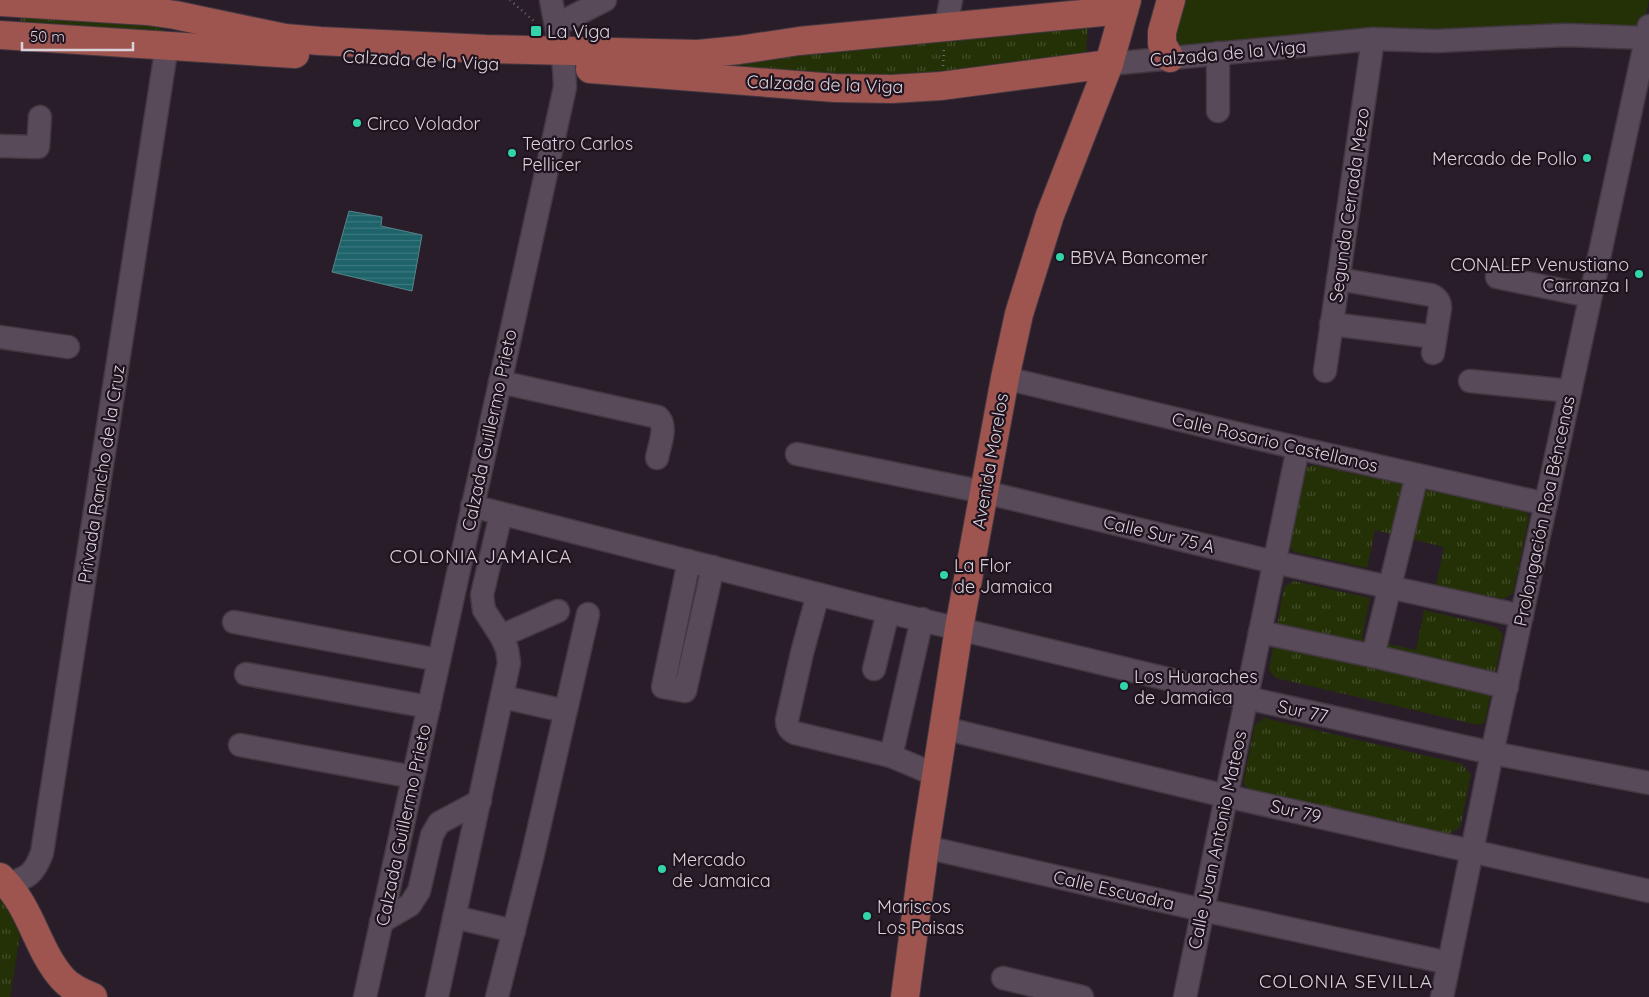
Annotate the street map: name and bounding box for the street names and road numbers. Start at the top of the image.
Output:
street label: Calzada de la Viga [1149,35,1307,71]
street label: Calzada de la Viga [342,44,500,76]
street label: Calzada de la Viga [746,70,904,98]
street label: Segunda Cerrada Mezo [1324,106,1374,304]
street label: Calzada Guillermo Prieto [456,327,522,533]
street label: Privada Rancho de la Cruz [72,363,130,585]
street label: Avenida Morelos [967,391,1013,531]
street label: Prolongación Roa Béncenas [1508,394,1580,628]
street label: Calle Rosario Castellanos [1170,407,1380,477]
street label: Calle Sur 75 A [1101,510,1217,558]
street label: Sur 77 [1276,694,1330,728]
street label: Calzada Guillermo Prieto [370,722,436,928]
street label: Calle Juan Antonio Mateos [1183,729,1251,951]
street label: Sur 79 [1268,794,1324,828]
street label: Calle Escuadra [1051,865,1177,915]

